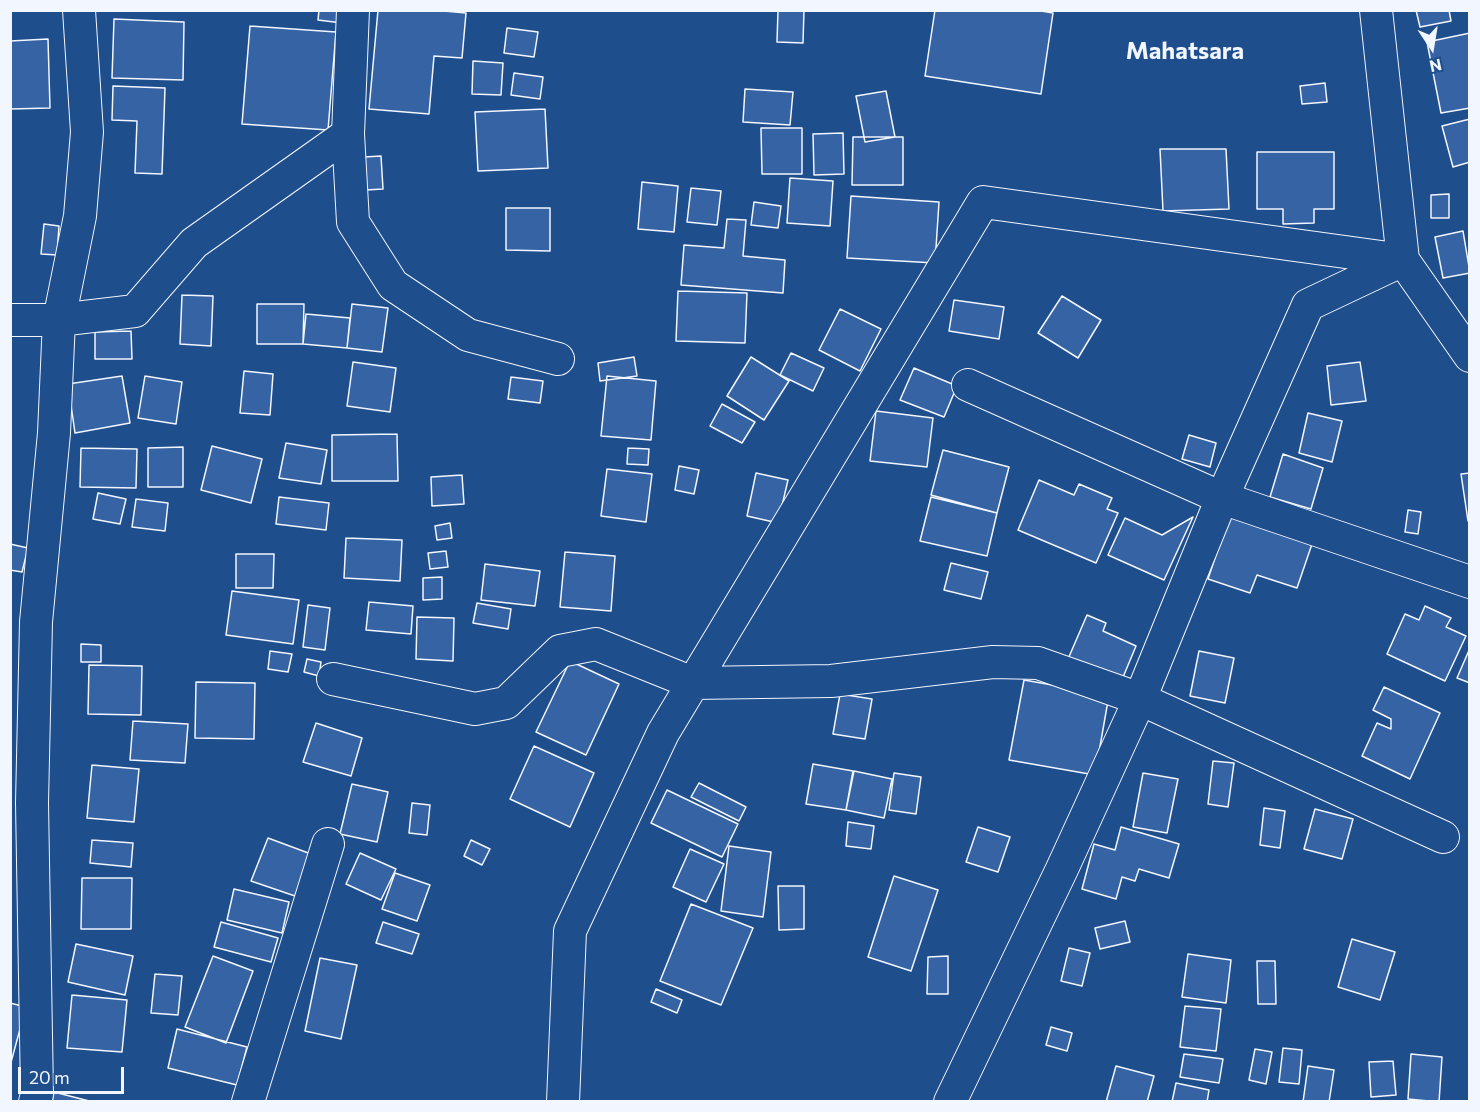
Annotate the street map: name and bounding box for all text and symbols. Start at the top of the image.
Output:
north arrow [1402,18,1462,78]
district label: Mahatsara [1126,37,1244,65]
text: N [1428,56,1444,77]
scale bar [21,1055,128,1093]
text: 20 m [29,1066,70,1088]

